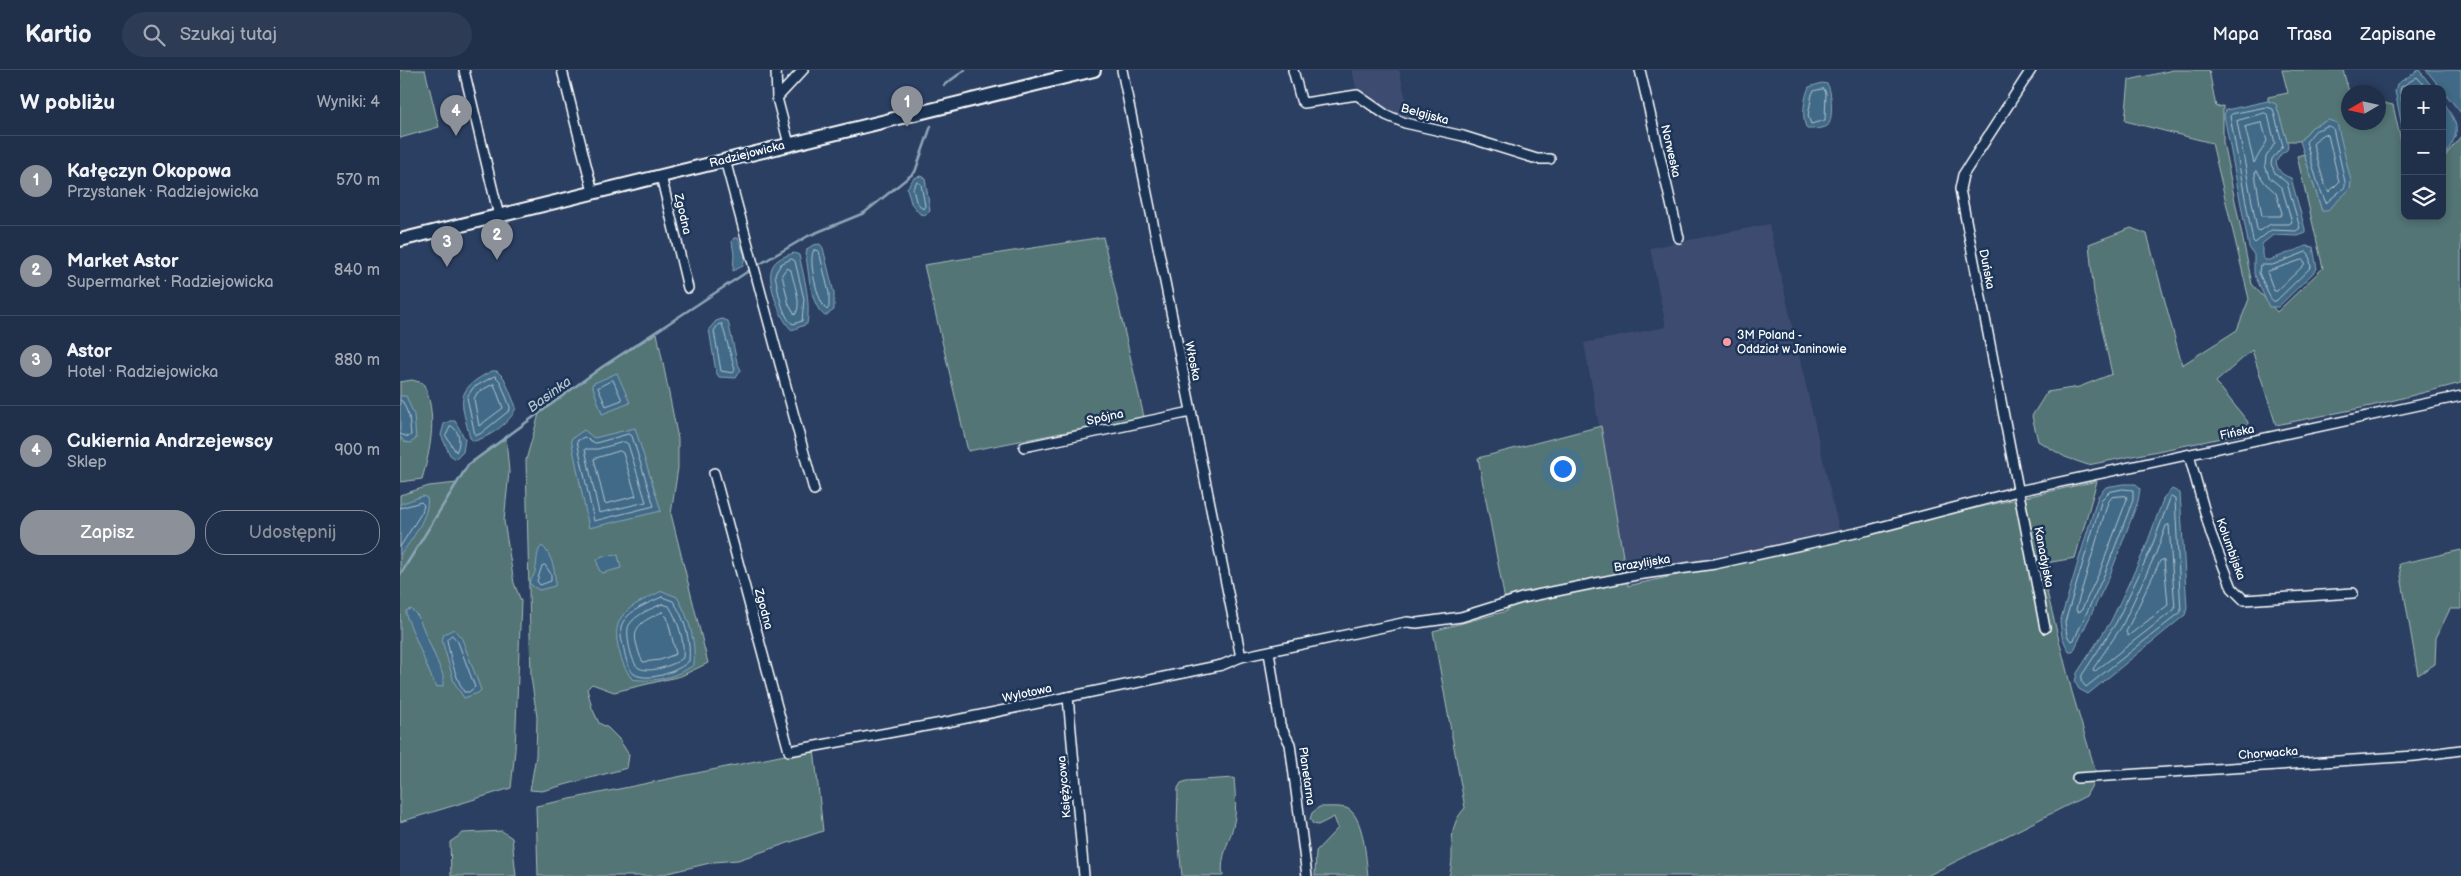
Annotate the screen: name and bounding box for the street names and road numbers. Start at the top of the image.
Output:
street label: Belgijska [1399,101,1451,128]
street label: Norweska [1657,123,1684,179]
street label: Radziejowicka [708,138,787,171]
street label: Zgodna [670,191,695,236]
street label: Duńska [1975,248,1998,291]
street label: Włoska [1181,340,1204,382]
street label: Spójna [1085,406,1125,429]
street label: Fińska [2218,421,2256,443]
street label: Kolumbijska [2212,516,2249,582]
street label: Kanadyjska [2030,525,2057,589]
street label: Brazylijska [1613,552,1672,575]
street label: Zgodna [751,586,776,631]
street label: Wylotowa [1001,681,1053,706]
street label: Chorwacka [2238,744,2299,763]
street label: Planetarna [1295,746,1318,806]
street label: Księżycowa [1054,755,1075,819]

